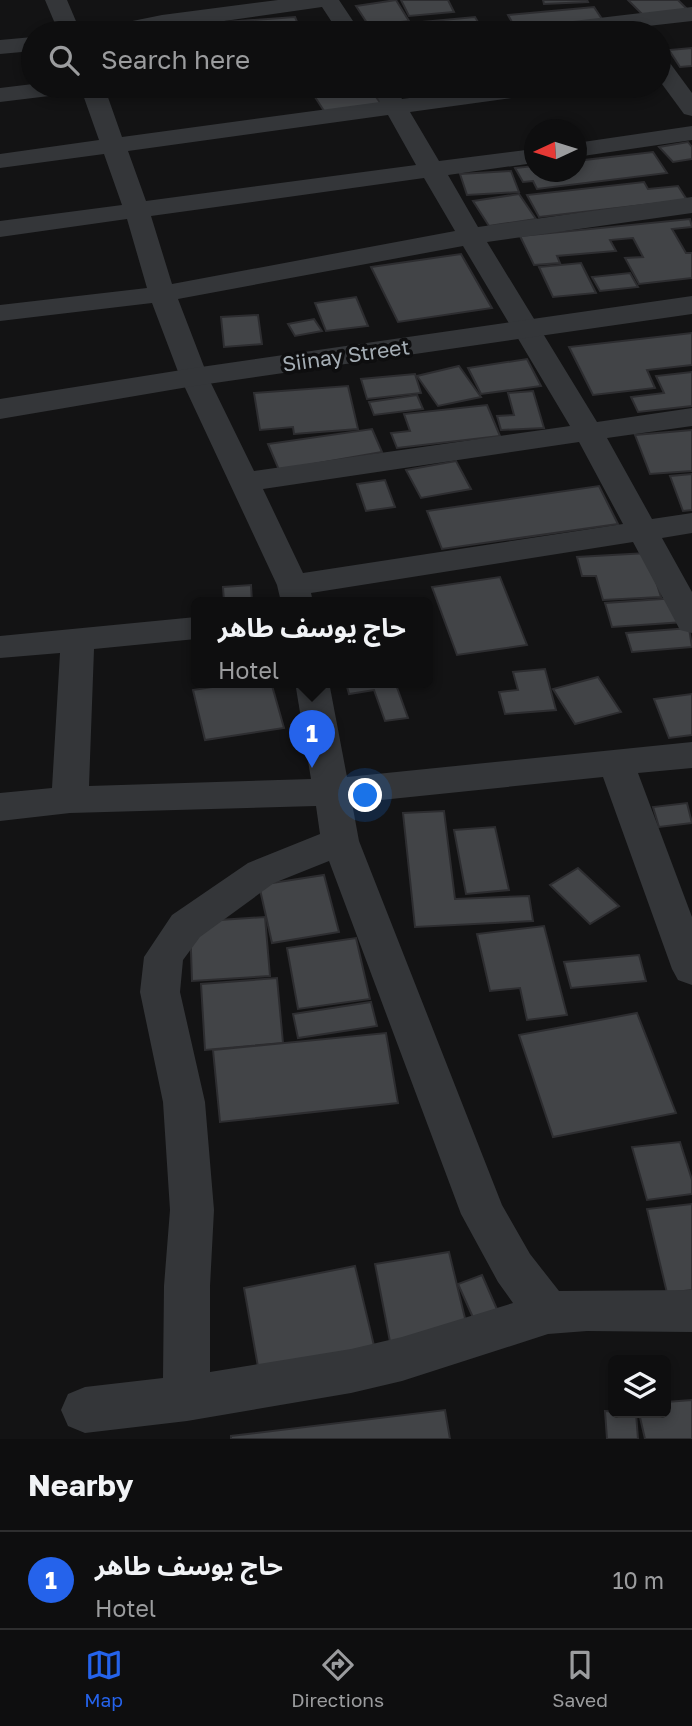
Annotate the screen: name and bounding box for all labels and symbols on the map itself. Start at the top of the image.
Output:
north arrow [524,119,587,182]
street label: Siinay Street [281,333,411,377]
pin: 1 [289,710,335,768]
your location [348,778,382,812]

